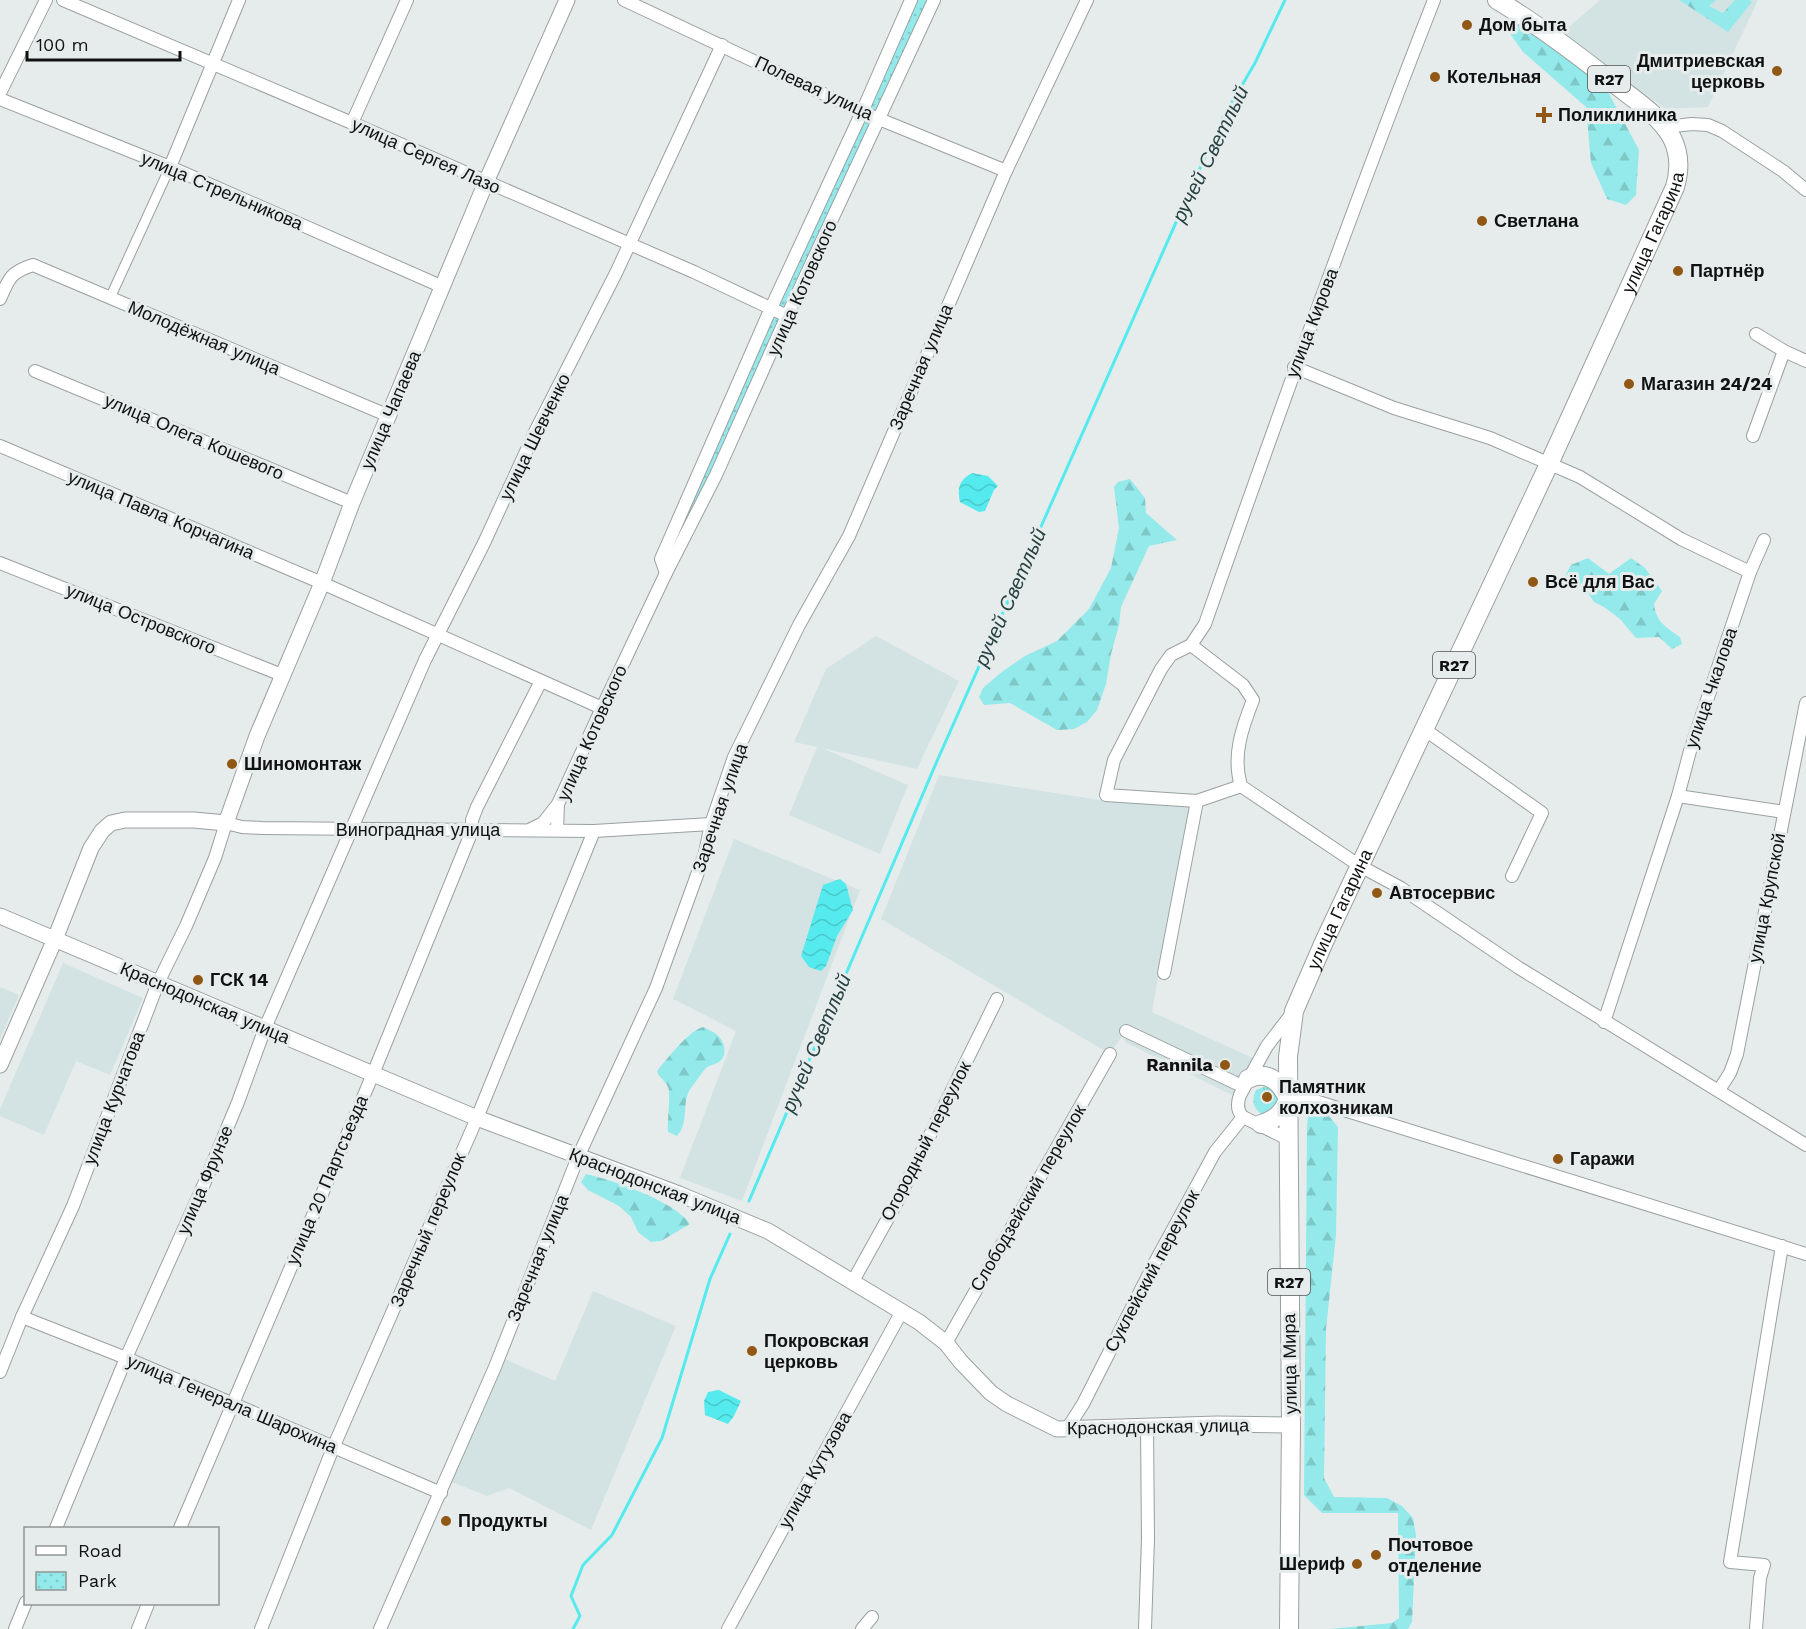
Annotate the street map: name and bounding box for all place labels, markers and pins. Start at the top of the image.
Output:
place label: Дом быта [1479,14,1568,35]
marker: Дом быта [1460,18,1474,32]
place label: Дмитриевская церковь [1637,50,1765,92]
marker: Дмитриевская церковь [1770,64,1784,78]
place label: Котельная [1447,66,1541,87]
marker: Котельная [1428,70,1442,84]
place label: Поликлиника [1558,104,1678,125]
marker: Поликлиника [1535,106,1553,124]
place label: Светлана [1494,210,1579,231]
marker: Светлана [1475,214,1489,228]
place label: Партнёр [1690,260,1764,281]
marker: Партнёр [1671,264,1685,278]
place label: Магазин 24/24 [1641,373,1773,394]
marker: Магазин 24/24 [1622,377,1636,391]
place label: Всё для Вас [1545,571,1655,592]
marker: Всё для Вас [1526,575,1540,589]
place label: Шиномонтаж [244,753,362,774]
marker: Шиномонтаж [225,757,239,771]
place label: Автосервис [1389,882,1495,903]
marker: Автосервис [1370,886,1384,900]
place label: ГСК 14 [210,969,269,990]
marker: ГСК 14 [191,973,205,987]
place label: Rannila [1146,1054,1214,1075]
marker: Rannila [1218,1058,1232,1072]
place label: Памятник колхозникам [1279,1076,1393,1118]
marker: Памятник колхозникам [1260,1090,1274,1104]
place label: Гаражи [1570,1148,1635,1169]
marker: Гаражи [1551,1152,1565,1166]
place label: Покровская церковь [764,1330,869,1372]
marker: Покровская церковь [745,1344,759,1358]
place label: Продукты [458,1510,548,1531]
marker: Продукты [439,1514,453,1528]
place label: Почтовое отделение [1388,1534,1482,1576]
marker: Почтовое отделение [1369,1548,1383,1562]
place label: Шериф [1279,1553,1345,1574]
marker: Шериф [1350,1557,1364,1571]

